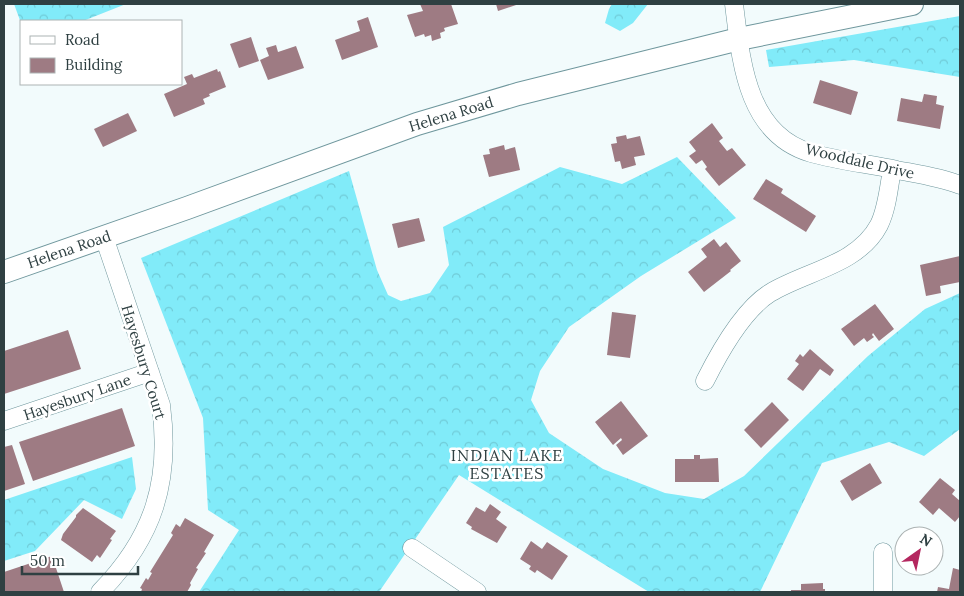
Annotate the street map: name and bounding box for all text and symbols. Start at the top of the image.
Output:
legend [20,20,182,85]
text: Road [65,30,100,49]
text: Building [65,55,123,74]
street label: Helena Road [406,92,496,136]
street label: Wooddale Drive [804,139,916,183]
street label: Helena Road [25,226,113,272]
street label: Hayesbury Court [118,302,171,422]
street label: Hayesbury Lane [21,370,133,424]
district label: INDIAN LAKE ESTATES [451,445,563,483]
north arrow [894,526,944,576]
text: N [917,530,936,551]
scale bar [22,544,139,576]
text: 50 m [30,551,65,570]

